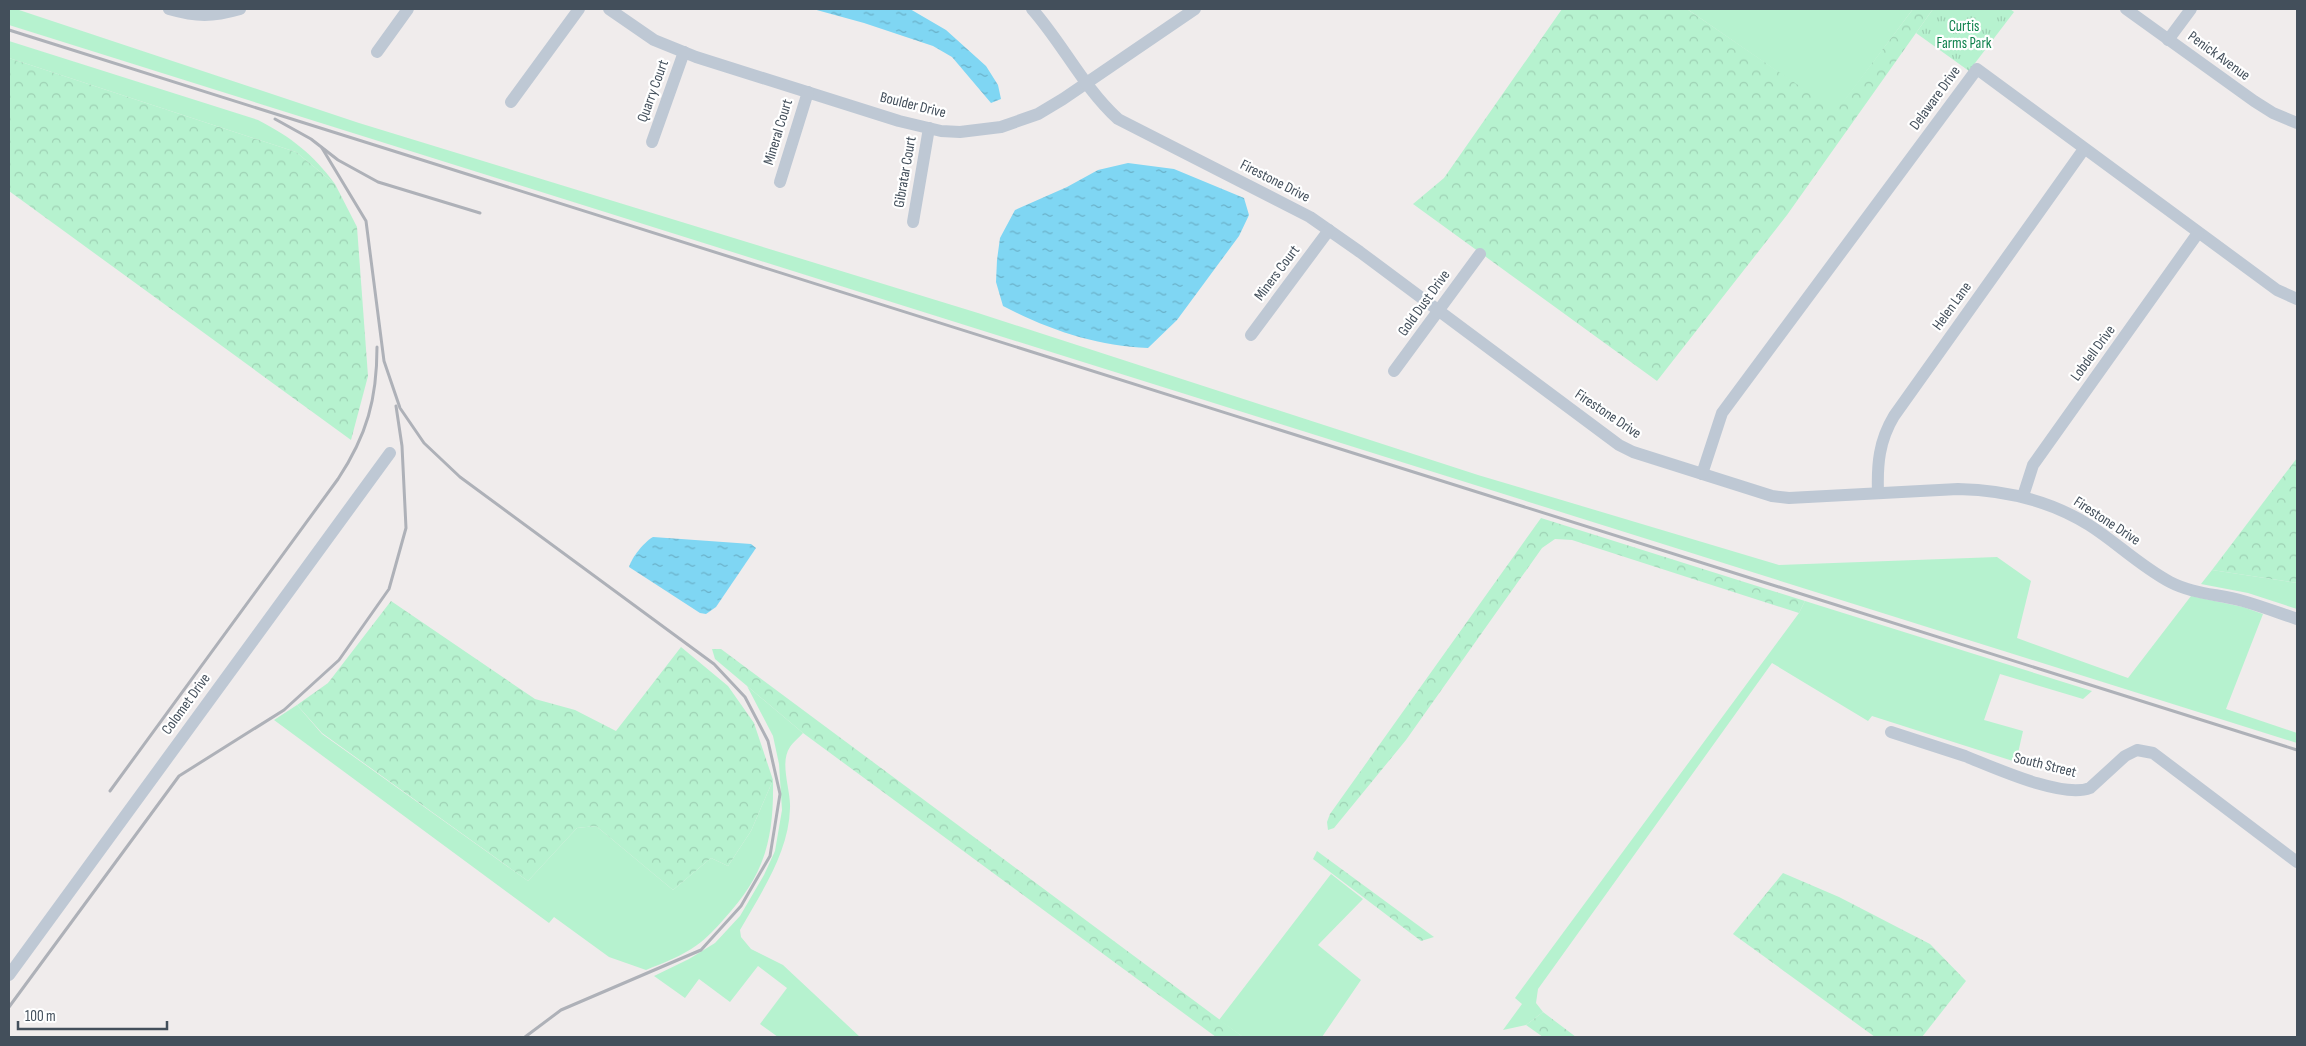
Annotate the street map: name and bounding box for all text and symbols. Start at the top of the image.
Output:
park label: Curtis Farms Park [1937,17,1992,53]
street label: Penick Avenue [2184,27,2254,85]
street label: Quarry Court [633,57,673,125]
street label: Delaware Drive [1905,62,1965,134]
street label: Boulder Drive [878,88,948,122]
street label: Mineral Court [759,96,797,167]
street label: Gibratar Court [889,134,921,209]
street label: Firestone Drive [1237,155,1313,207]
street label: Miners Court [1250,241,1304,305]
street label: Gold Dust Drive [1394,266,1454,340]
street label: Helen Lane [1928,278,1976,334]
street label: Lobdell Drive [2066,321,2120,385]
street label: Firestone Drive [1571,385,1645,443]
street label: Firestone Drive [2070,492,2144,550]
street label: Colomet Drive [157,670,215,738]
street label: South Street [2012,748,2079,782]
scale bar [18,998,166,1030]
text: 100 m [25,1007,56,1026]

